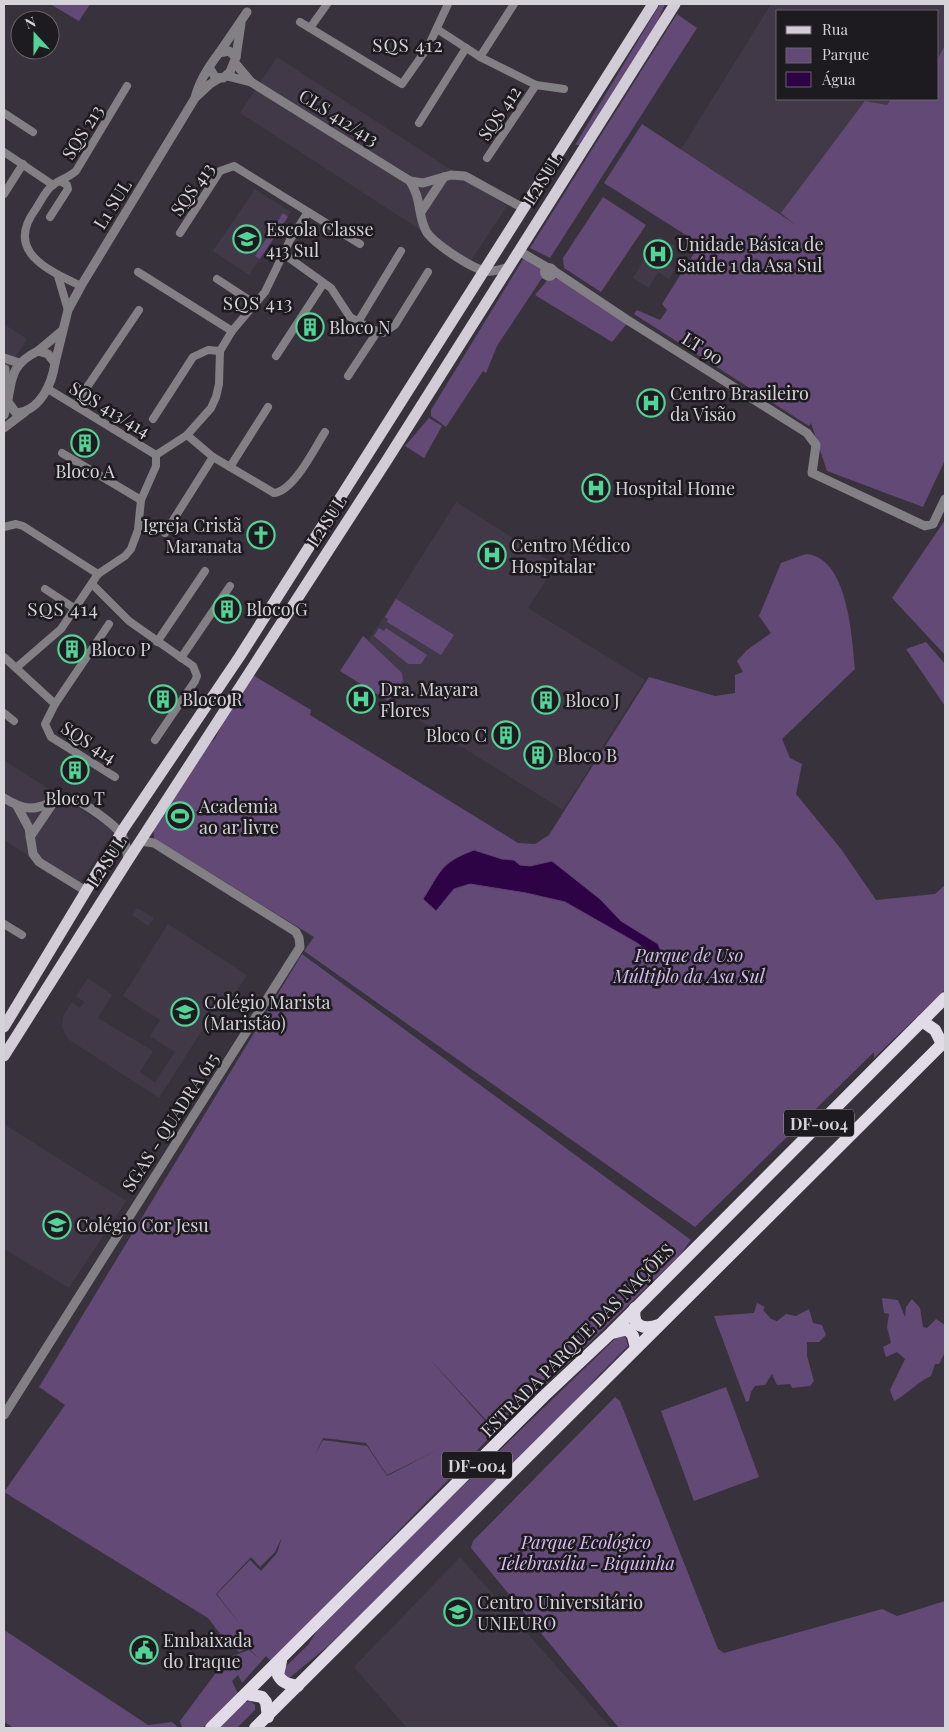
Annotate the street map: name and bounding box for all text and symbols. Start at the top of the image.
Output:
north arrow [10,10,60,60]
legend [776,10,939,100]
text: N [22,12,38,33]
text: Rua [822,19,848,39]
district label: SQS 412 [372,31,444,57]
text: Parque [822,44,869,64]
text: Água [821,69,856,89]
street label: SQS 412 [472,81,526,145]
street label: CLS 412/413 [295,83,383,151]
street label: SQS 213 [56,100,108,164]
street label: L2 SUL [517,148,567,209]
street label: SQS 413 [165,158,219,220]
street label: L1 SUL [87,174,137,233]
place label: Escola Classe 413 Sul [266,217,374,262]
school or university icon: Escola Classe 413 Sul [232,224,262,254]
place label: Unidade Básica de Saúde 1 da Asa Sul [677,232,824,277]
hospital icon: Unidade Básica de Saúde 1 da Asa Sul [643,239,673,269]
district label: SQS 413 [223,289,293,315]
building icon: Bloco N [295,312,325,342]
place label: Bloco N [329,315,391,339]
street label: LT 90 [678,326,728,370]
street label: SQS 413/414 [65,376,155,443]
place label: Centro Brasileiro da Visão [670,381,809,426]
hospital icon: Centro Brasileiro da Visão [636,388,666,418]
building icon: Bloco A [70,428,100,458]
place label: Bloco A [55,459,116,483]
hospital icon: Hospital Home [581,473,611,503]
place label: Hospital Home [615,476,735,500]
street label: L2 SUL [301,491,352,551]
place label: Igreja Cristã Maranata [143,513,242,558]
church icon: Igreja Cristã Maranata [246,520,276,550]
place label: Centro Médico Hospitalar [511,533,631,578]
hospital icon: Centro Médico Hospitalar [477,540,507,570]
building icon: Bloco G [212,594,242,624]
district label: SQS 414 [27,595,99,621]
place label: Bloco G [246,597,308,621]
building icon: Bloco P [57,634,87,664]
place label: Bloco P [91,637,151,661]
place label: Dra. Mayara Flores [380,677,478,722]
building icon: Bloco R [148,684,178,714]
hospital icon: Dra. Mayara Flores [346,684,376,714]
building icon: Bloco J [531,685,561,715]
place label: Bloco R [182,687,243,711]
place label: Bloco J [565,688,620,712]
street label: SQS 414 [57,715,121,769]
building icon: Bloco C [491,720,521,750]
place label: Bloco C [426,723,487,747]
building icon: Bloco B [523,740,553,770]
place label: Bloco B [557,743,617,767]
building icon: Bloco T [60,755,90,785]
place label: Bloco T [45,786,105,810]
place label: Academia ao ar livre [198,794,279,839]
sports icon: Academia ao ar livre [165,801,195,831]
street label: L2 SUL [81,831,132,891]
park label: Parque de Uso Múltiplo da Asa Sul [612,943,766,988]
place label: Colégio Marista (Maristão) [204,990,331,1035]
school or university icon: Colégio Marista (Maristão) [170,997,200,1027]
street label: SGAS - QUADRA 615 [116,1048,224,1196]
road number: DF-004 [784,1110,854,1136]
school or university icon: Colégio Cor Jesu [42,1210,72,1240]
place label: Colégio Cor Jesu [76,1213,209,1237]
street label: ESTRADA PARQUE DAS NAÇÕES [475,1238,679,1442]
road number: DF-004 [442,1452,512,1478]
park label: Parque Ecológico Telebrasília - Biquinha [497,1530,675,1575]
place label: Centro Universitário UNIEURO [477,1590,643,1635]
school or university icon: Centro Universitário UNIEURO [443,1597,473,1627]
place label: Embaixada do Iraque [163,1628,252,1673]
public building icon: Embaixada do Iraque [129,1635,159,1665]

